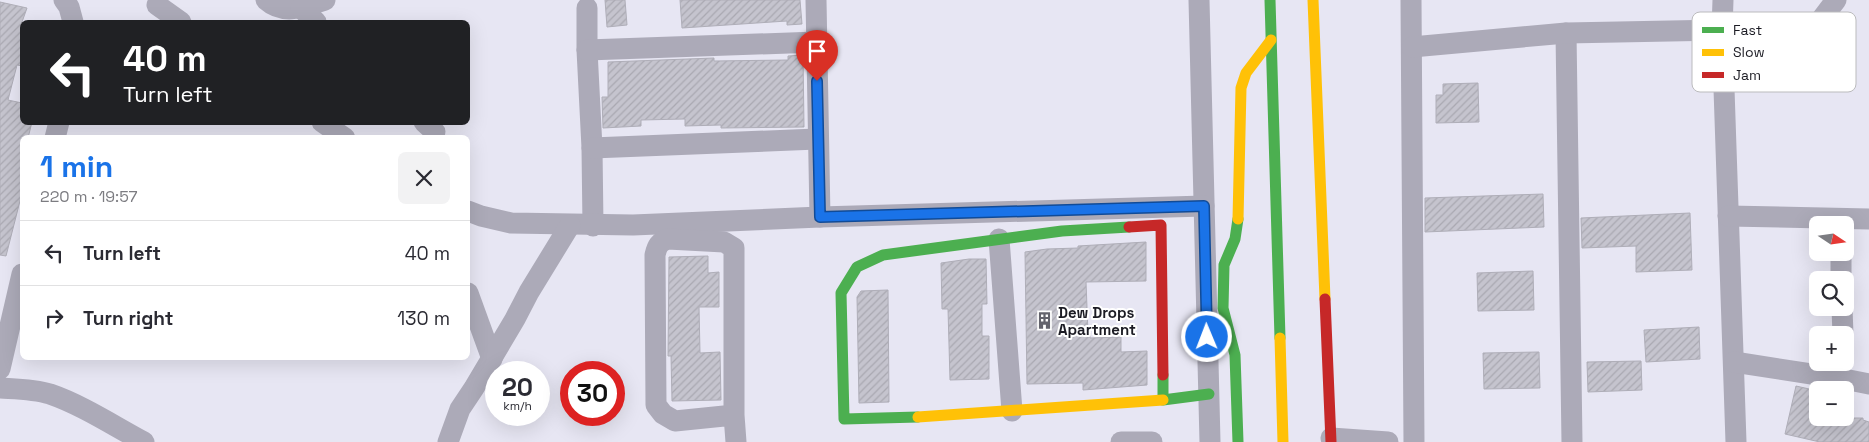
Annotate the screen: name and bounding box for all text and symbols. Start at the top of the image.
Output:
legend [1692,12,1856,92]
text: Fast [1733,21,1762,39]
pin [796,30,838,81]
text: 40 m [123,37,207,81]
icon: arrive [803,37,831,65]
icon: left [40,40,105,105]
text: Slow [1733,43,1765,61]
text: Jam [1733,66,1761,84]
text: Turn left [123,80,213,108]
text: 1 min [40,147,113,186]
button: close [398,152,450,204]
text: 220 m · 19:57 [40,186,138,207]
north arrow [1809,216,1854,261]
map controls [1809,216,1854,426]
icon: left [40,239,68,267]
text: Turn left [83,241,161,266]
text: 40 m [405,241,450,266]
button: search [1809,271,1854,316]
place label: Dew Drops Apartment [1058,303,1136,339]
icon: right [40,304,68,332]
text: Turn right [83,306,173,331]
text: 130 m [397,306,450,331]
position arrow [1180,310,1232,362]
building icon: Dew Drops Apartment [1034,311,1054,331]
button: + [1809,326,1854,371]
speed limit sign: 30 [560,361,625,426]
text: 20 [502,371,533,403]
button: − [1809,381,1854,426]
text: km/h [503,398,532,414]

